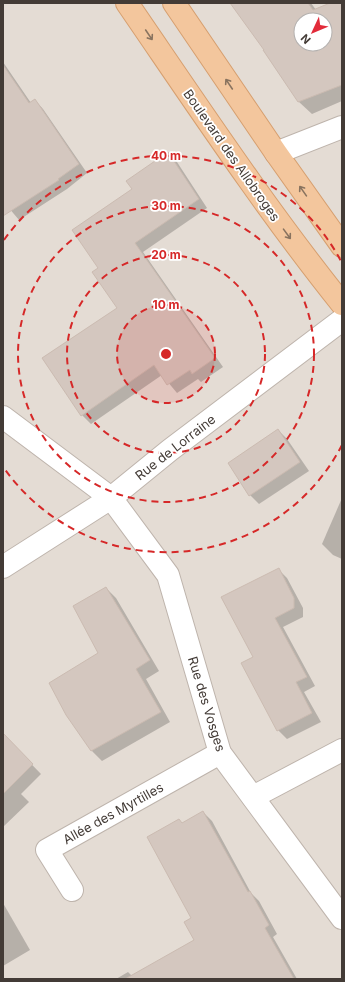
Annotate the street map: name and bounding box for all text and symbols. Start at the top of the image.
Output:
north arrow [293,12,333,52]
one-way arrow [145,29,153,40]
text: N [298,31,314,47]
one-way arrow [225,79,233,90]
street label: Boulevard des Allobroges [180,86,284,224]
text: 40 m [151,148,181,163]
one-way arrow [299,186,307,197]
text: 30 m [151,198,181,213]
one-way arrow [283,228,291,239]
text: 20 m [151,247,181,262]
text: 10 m [152,297,180,312]
centre of rings [159,347,173,361]
street label: Rue de Lorraine [132,411,218,483]
street label: Rue des Vosges [185,654,229,754]
street label: Allée des Myrtilles [60,779,166,847]

